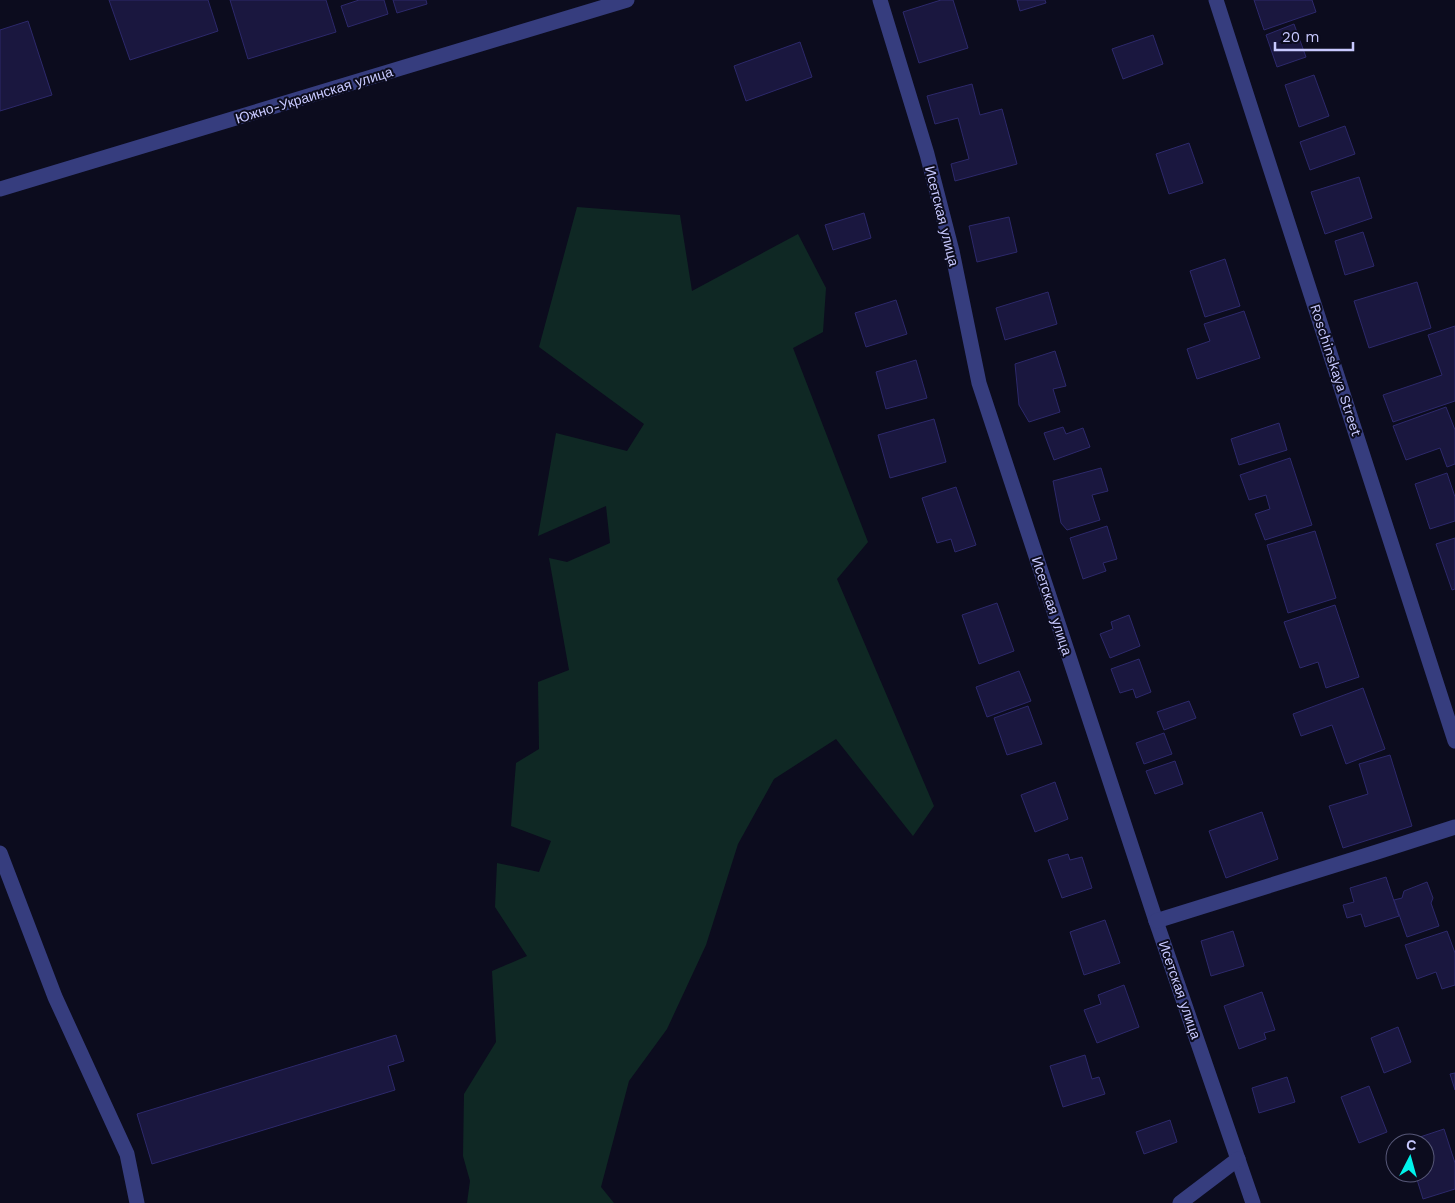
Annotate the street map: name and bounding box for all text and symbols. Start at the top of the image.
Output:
scale bar [1275,20,1352,52]
text: 20 m [1282,28,1320,46]
street label: Южно-Украинская улица [233,63,395,127]
street label: Исетская улица [922,164,962,268]
street label: Roschinskaya Street [1307,302,1365,438]
street label: Исетская улица [1029,555,1076,658]
street label: Исетская улица [1156,939,1204,1041]
north arrow [1385,1133,1435,1183]
text: С [1405,1137,1417,1154]

